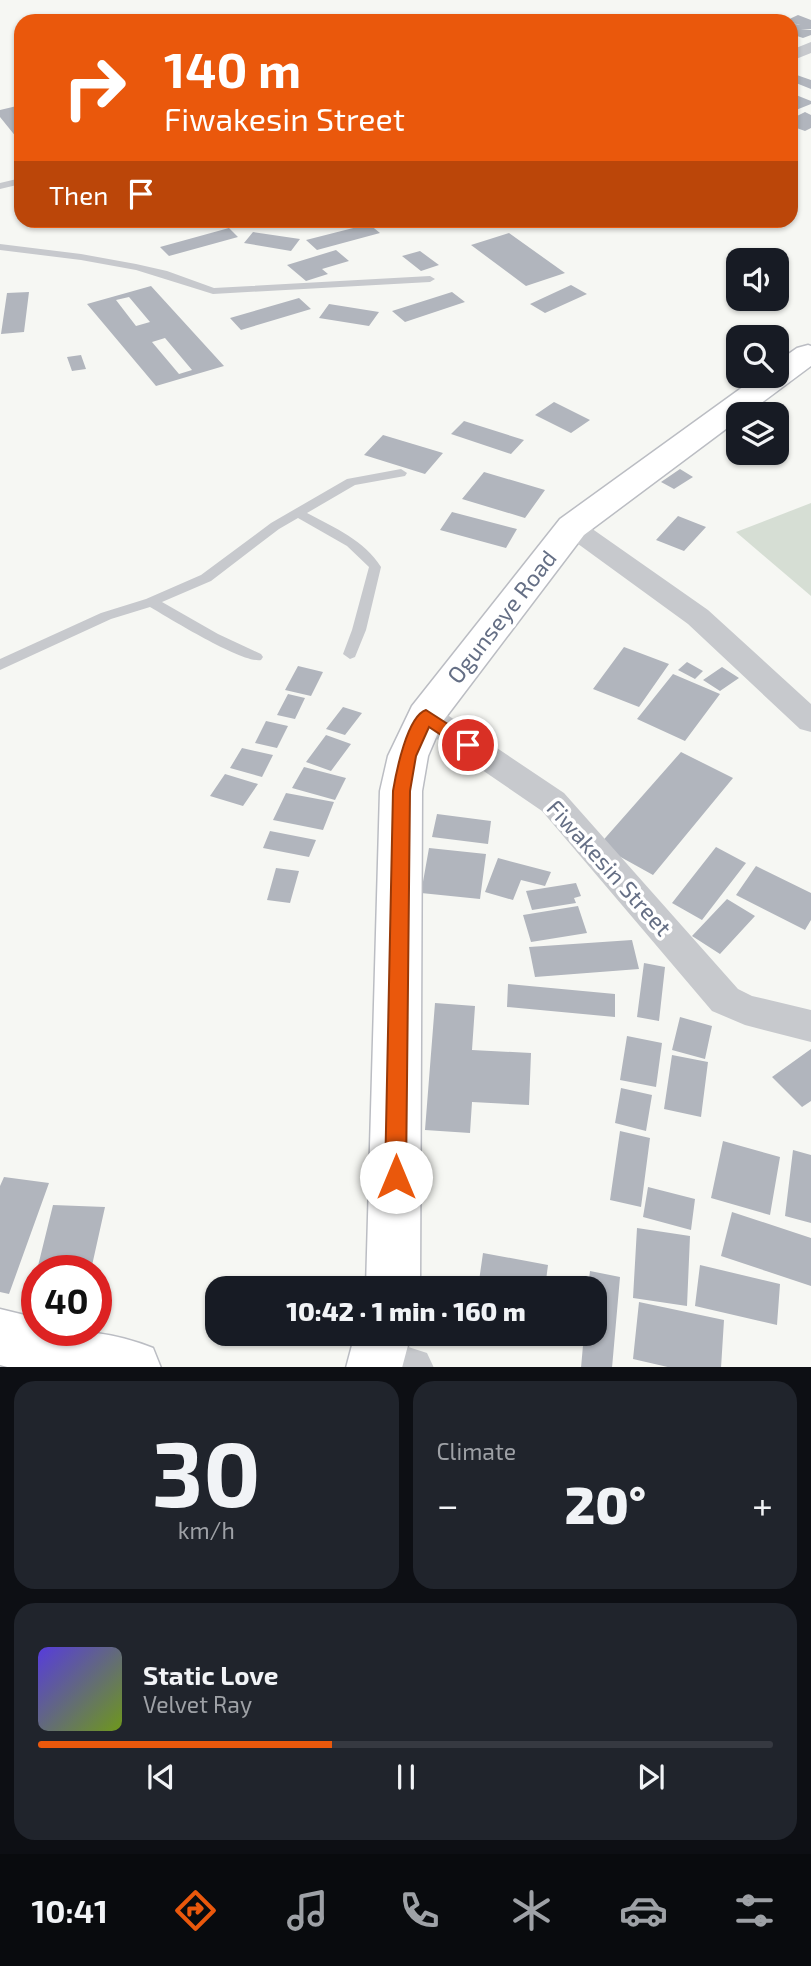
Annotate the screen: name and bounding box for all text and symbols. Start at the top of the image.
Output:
text: 140 m [164,39,301,98]
icon: right [49,42,140,133]
text: Fiwakesin Street [164,99,405,137]
icon: arrive [122,175,160,213]
text: Then [49,179,108,210]
map controls [726,248,789,465]
button: sound [726,248,789,311]
button: search [726,325,789,388]
button: layers [726,402,789,465]
street label: Ogunseye Road [441,544,562,688]
pin [438,715,498,775]
icon: arrive [449,726,487,764]
street label: Fiwakesin Street [541,794,678,941]
position arrow [359,1140,433,1214]
speed limit sign: 40 [21,1255,112,1346]
text: 10:42 · 1 min · 160 m [286,1295,526,1326]
text: 30 [152,1416,261,1525]
text: Climate [437,1437,516,1465]
text: 20° [565,1472,646,1534]
text: − [437,1481,459,1527]
text: + [752,1481,773,1527]
text: km/h [178,1516,235,1544]
text: Static Love [143,1659,279,1690]
text: Velvet Ray [143,1690,252,1718]
icon: previous [142,1758,180,1796]
icon: pause [387,1758,425,1796]
icon: next [632,1758,670,1796]
icon: directions [171,1886,220,1935]
icon: music [283,1886,332,1935]
icon: phone [395,1886,444,1935]
icon: climate [507,1886,556,1935]
icon: car [619,1886,668,1935]
icon: filters [730,1886,779,1935]
text: 10:41 [31,1891,108,1929]

